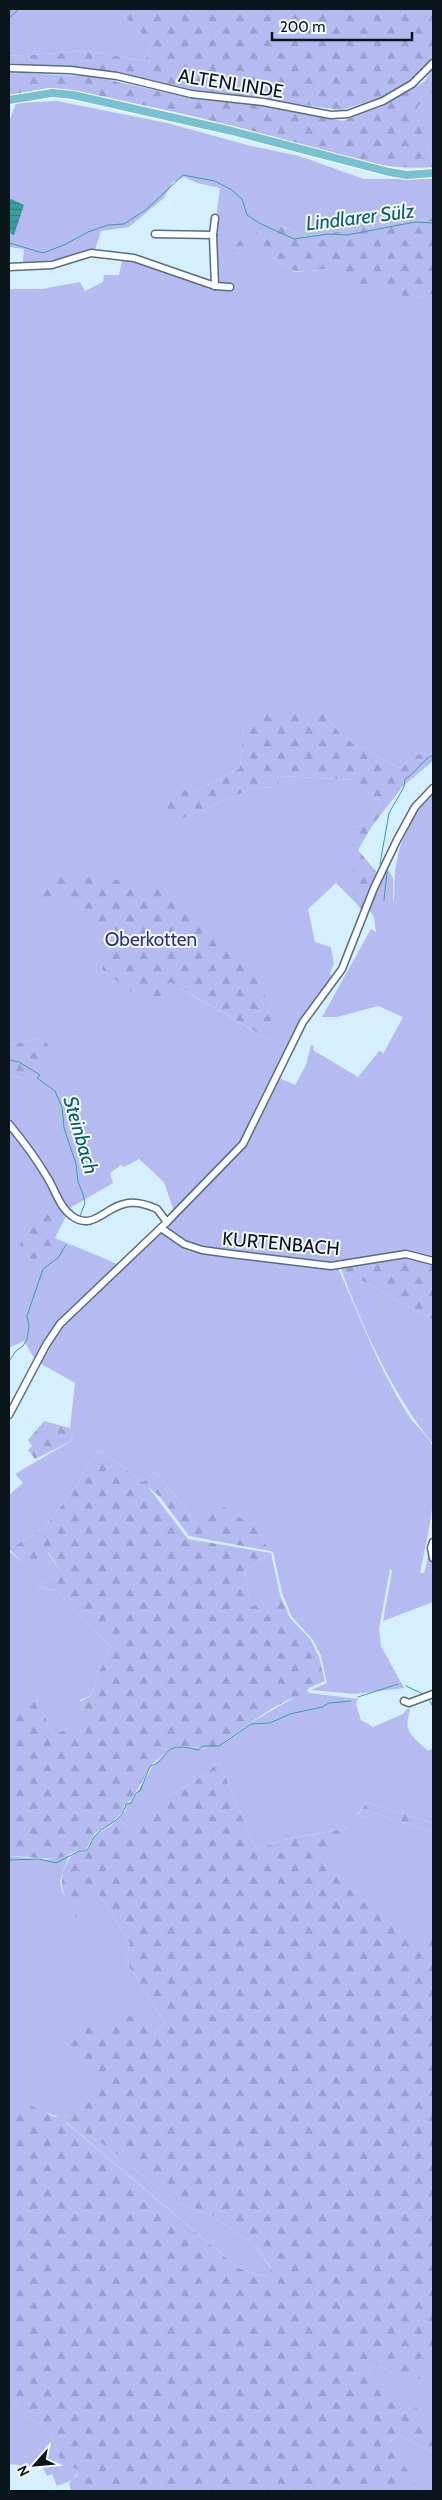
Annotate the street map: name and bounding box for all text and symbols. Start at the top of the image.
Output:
scale bar [272,10,412,42]
text: 200 m [280,18,325,36]
street label: ALTENLINDE [177,64,285,103]
water label: Lindlarer Sülz [304,198,416,236]
park label: Oberkotten [105,928,197,951]
water label: Steinbach [58,1093,104,1177]
street label: KURTENBACH [221,1227,341,1260]
north arrow [10,2440,60,2490]
text: N [13,2462,34,2479]

